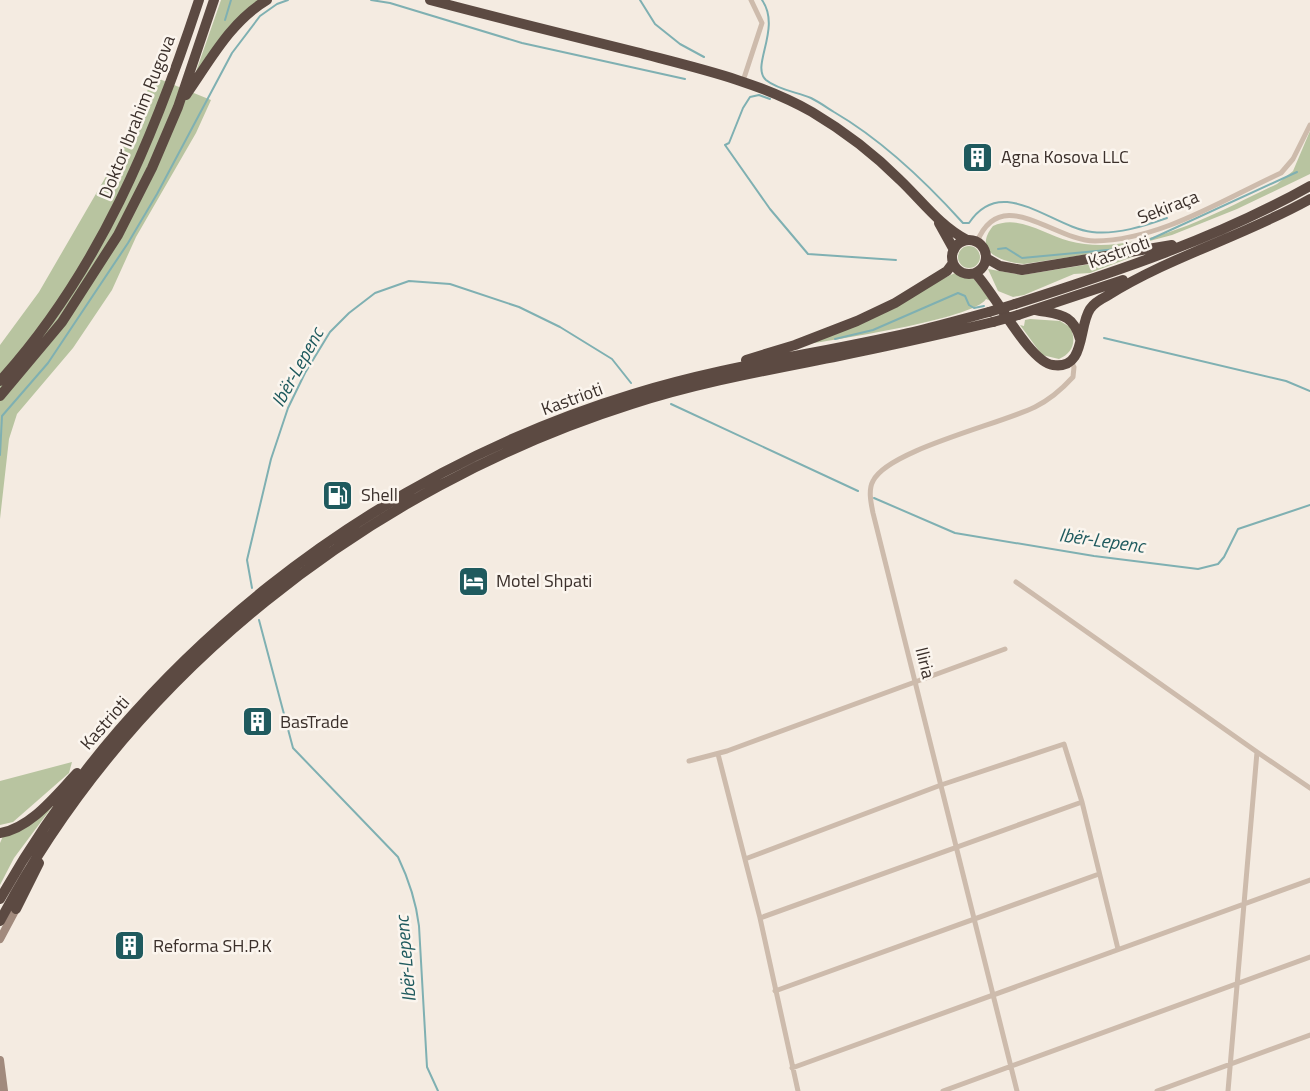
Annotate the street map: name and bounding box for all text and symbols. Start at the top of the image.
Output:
street label: Doktor Ibrahim Rugova [91,31,182,203]
building icon: Agna Kosova LLC [961,140,995,174]
place label: Agna Kosova LLC [1001,143,1129,170]
street label: Sekiraça [1133,183,1202,231]
street label: Kastrioti [1084,228,1153,275]
water label: Ibër-Lepenc [263,320,331,412]
street label: Kastrioti [537,375,606,422]
fuel station icon: Shell [321,478,355,512]
place label: Shell [361,481,398,508]
water label: Ibër-Lepenc [1057,519,1149,560]
hotel icon: Motel Shpati [456,564,490,598]
place label: Motel Shpati [496,567,592,594]
street label: Iliria [909,644,942,682]
street label: Kastrioti [74,690,136,756]
building icon: BasTrade [240,705,274,739]
place label: BasTrade [280,708,349,735]
water label: Ibër-Lepenc [386,912,423,1003]
building icon: Reforma SH.P.K [113,929,147,963]
place label: Reforma SH.P.K [153,932,272,959]

